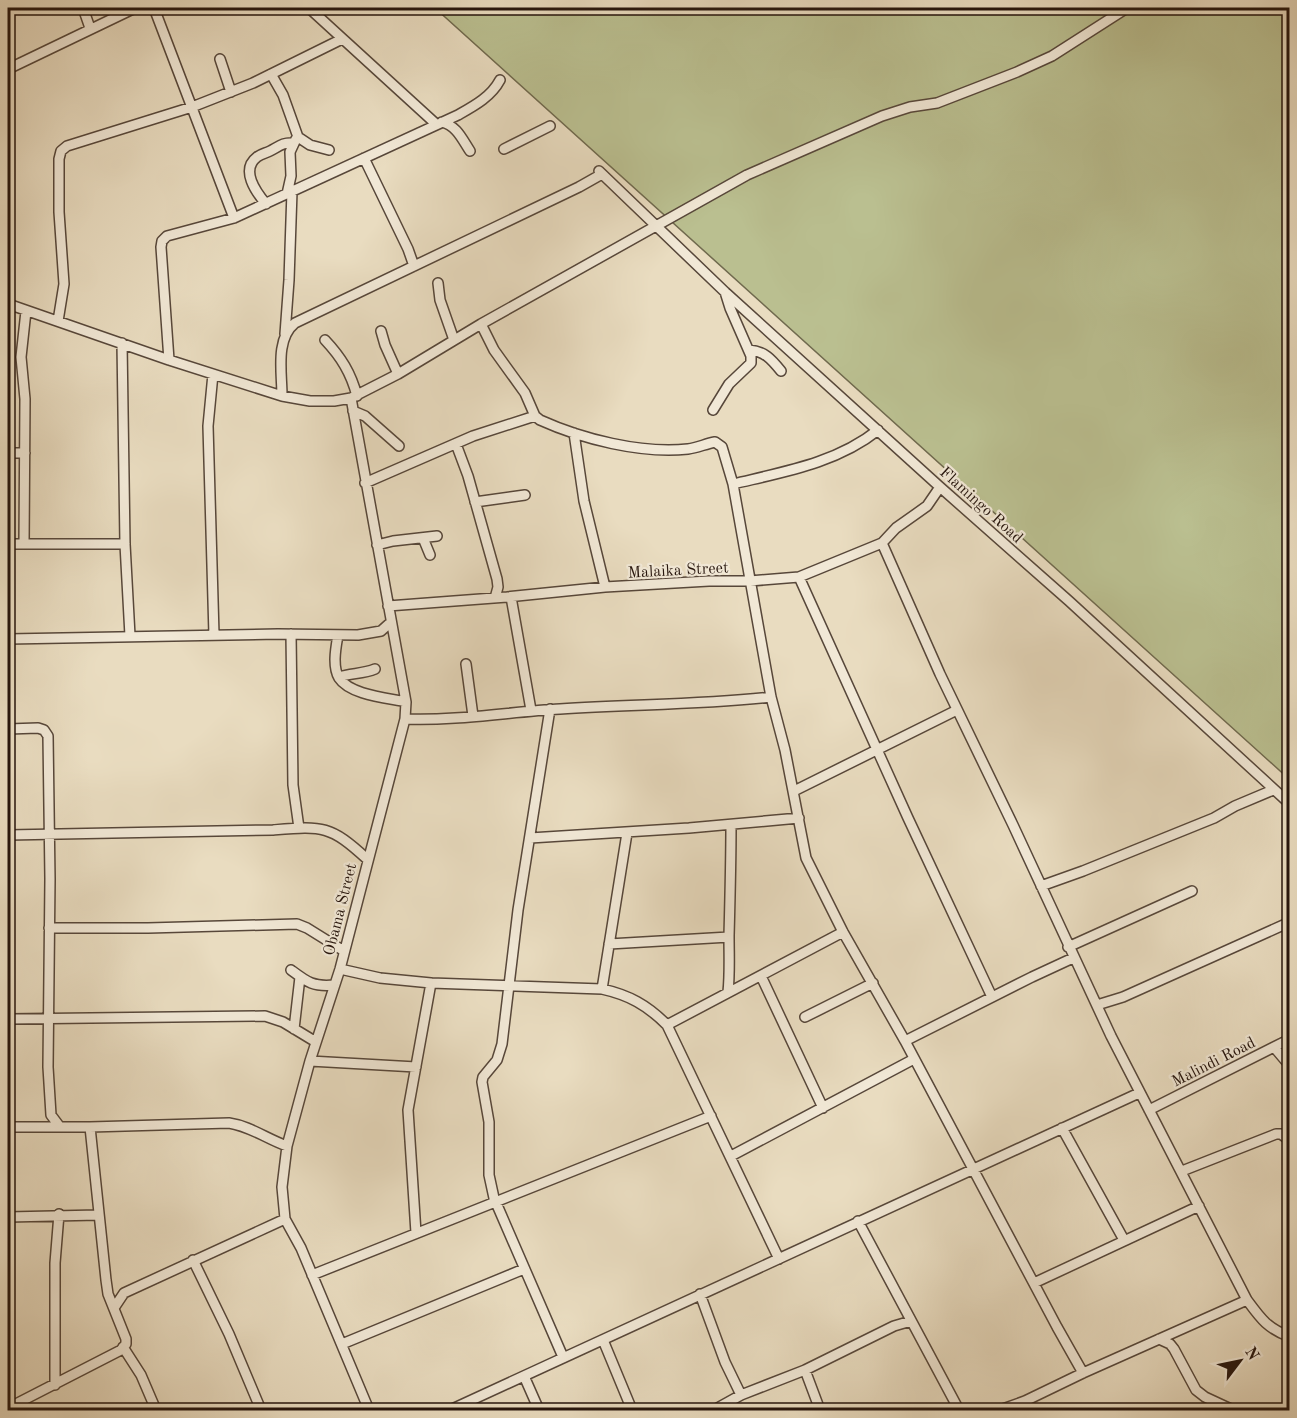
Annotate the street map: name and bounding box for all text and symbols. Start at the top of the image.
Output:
street label: Flamingo Road [936,464,1025,547]
street label: Malaika Street [627,560,729,582]
street label: Obama Street [322,861,360,957]
street label: Malindi Road [1170,1035,1258,1091]
north arrow [1210,1331,1270,1391]
text: N [1241,1345,1261,1364]

